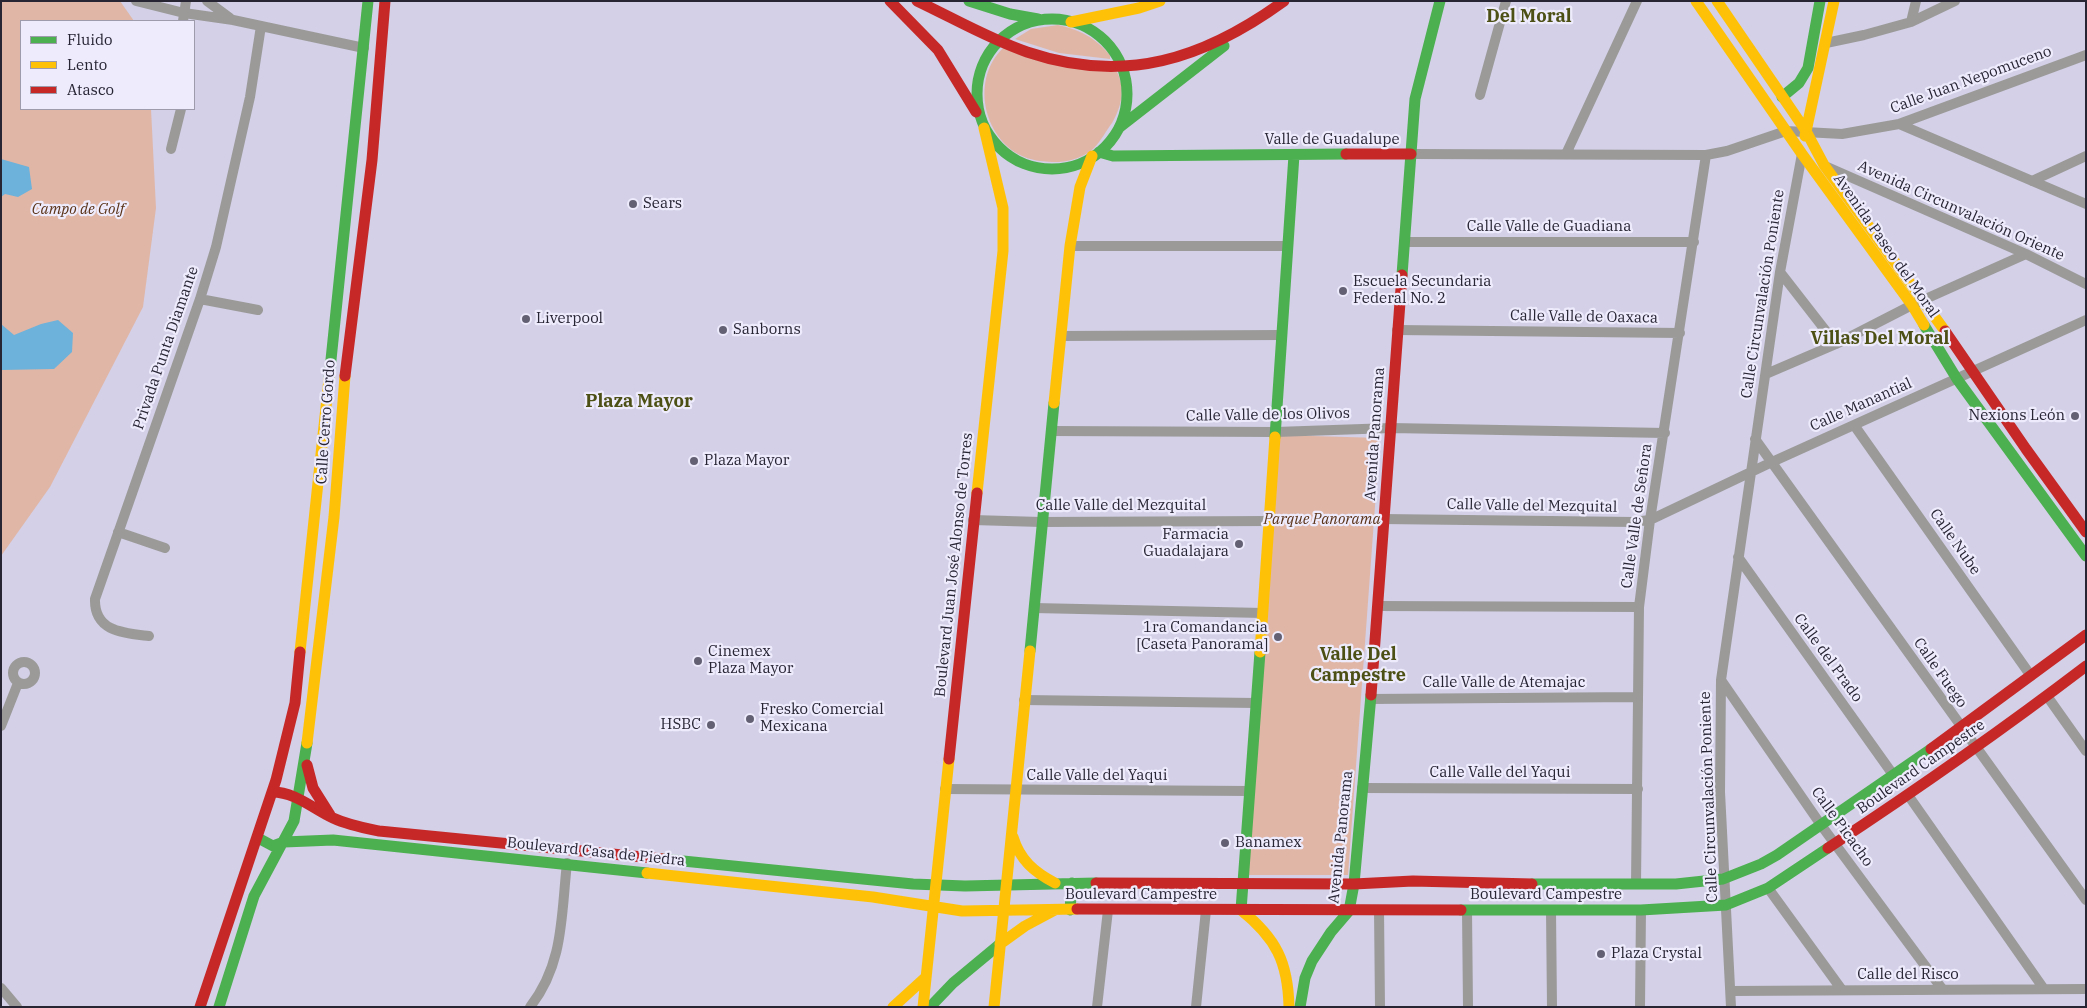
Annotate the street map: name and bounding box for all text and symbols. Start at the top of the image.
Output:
district label: Del Moral [1486,6,1572,28]
legend [20,20,195,110]
text: Fluido [67,30,112,49]
street label: Calle Juan Nepomuceno [1888,42,2054,118]
text: Lento [67,55,107,74]
text: Atasco [67,80,114,99]
street label: Valle de Guadalupe [1264,131,1400,149]
street label: Avenida Circunvalación Oriente [1855,157,2067,265]
street label: Avenida Paseo del Moral [1829,171,1943,321]
street label: Calle Circunvalación Poniente [1738,188,1788,400]
place label: Sears [643,195,682,213]
marker: Sears [627,198,639,210]
park label: Campo de Golf [32,201,124,219]
street label: Calle Valle de Guadiana [1467,218,1631,236]
street label: Privada Punta Diamante [130,264,202,432]
place label: Escuela Secundaria Federal No. 2 [1353,273,1492,308]
marker: Escuela Secundaria Federal No. 2 [1337,285,1349,297]
street label: Calle Valle de Oaxaca [1510,307,1658,327]
place label: Liverpool [536,310,603,328]
marker: Liverpool [520,313,532,325]
place label: Sanborns [733,321,801,339]
marker: Sanborns [717,324,729,336]
district label: Villas Del Moral [1811,328,1949,350]
street label: Calle Cerro Gordo [313,359,339,485]
street label: Avenida Panorama [1361,367,1389,501]
street label: Calle Manantial [1807,374,1915,436]
district label: Plaza Mayor [585,391,693,413]
street label: Calle Valle de los Olivos [1186,405,1350,425]
place label: Nexions León [1969,407,2065,425]
marker: Nexions León [2069,410,2081,422]
street label: Boulevard Juan José Alonso de Torres [931,432,977,698]
street label: Calle Valle de Señora [1618,442,1656,590]
place label: Plaza Mayor [704,452,789,470]
marker: Plaza Mayor [688,455,700,467]
street label: Calle Valle del Mezquital [1447,496,1617,516]
street label: Calle Valle del Mezquital [1036,497,1206,515]
street label: Calle Nube [1926,506,1984,578]
park label: Parque Panorama [1263,511,1381,529]
place label: Farmacia Guadalajara [1143,526,1229,561]
marker: Farmacia Guadalajara [1233,538,1245,550]
street label: Calle del Prado [1790,610,1866,706]
place label: 1ra Comandancia [Caseta Panorama] [1137,619,1268,654]
marker: 1ra Comandancia [Caseta Panorama] [1272,631,1284,643]
street label: Calle Fuego [1909,635,1971,711]
place label: Cinemex Plaza Mayor [708,643,793,678]
district label: Valle Del Campestre [1310,644,1406,686]
marker: Cinemex Plaza Mayor [692,655,704,667]
street label: Calle Valle de Atemajac [1422,674,1586,692]
street label: Calle Circunvalación Poniente [1696,691,1722,903]
place label: Fresko Comercial Mexicana [760,701,884,736]
marker: Fresko Comercial Mexicana [744,713,756,725]
place label: HSBC [661,716,701,734]
street label: Boulevard Campestre [1853,716,1989,818]
marker: HSBC [705,719,717,731]
street label: Calle Valle del Yaqui [1430,764,1570,782]
street label: Calle Valle del Yaqui [1027,767,1167,785]
street label: Avenida Panorama [1325,770,1357,904]
street label: Calle Picacho [1807,784,1877,870]
street label: Boulevard Casa de Piedra [506,834,686,870]
place label: Banamex [1235,834,1302,852]
marker: Banamex [1219,837,1231,849]
street label: Boulevard Campestre [1065,886,1217,904]
street label: Boulevard Campestre [1470,886,1622,904]
place label: Plaza Crystal [1611,945,1702,963]
marker: Plaza Crystal [1595,948,1607,960]
street label: Calle del Risco [1857,966,1959,984]

